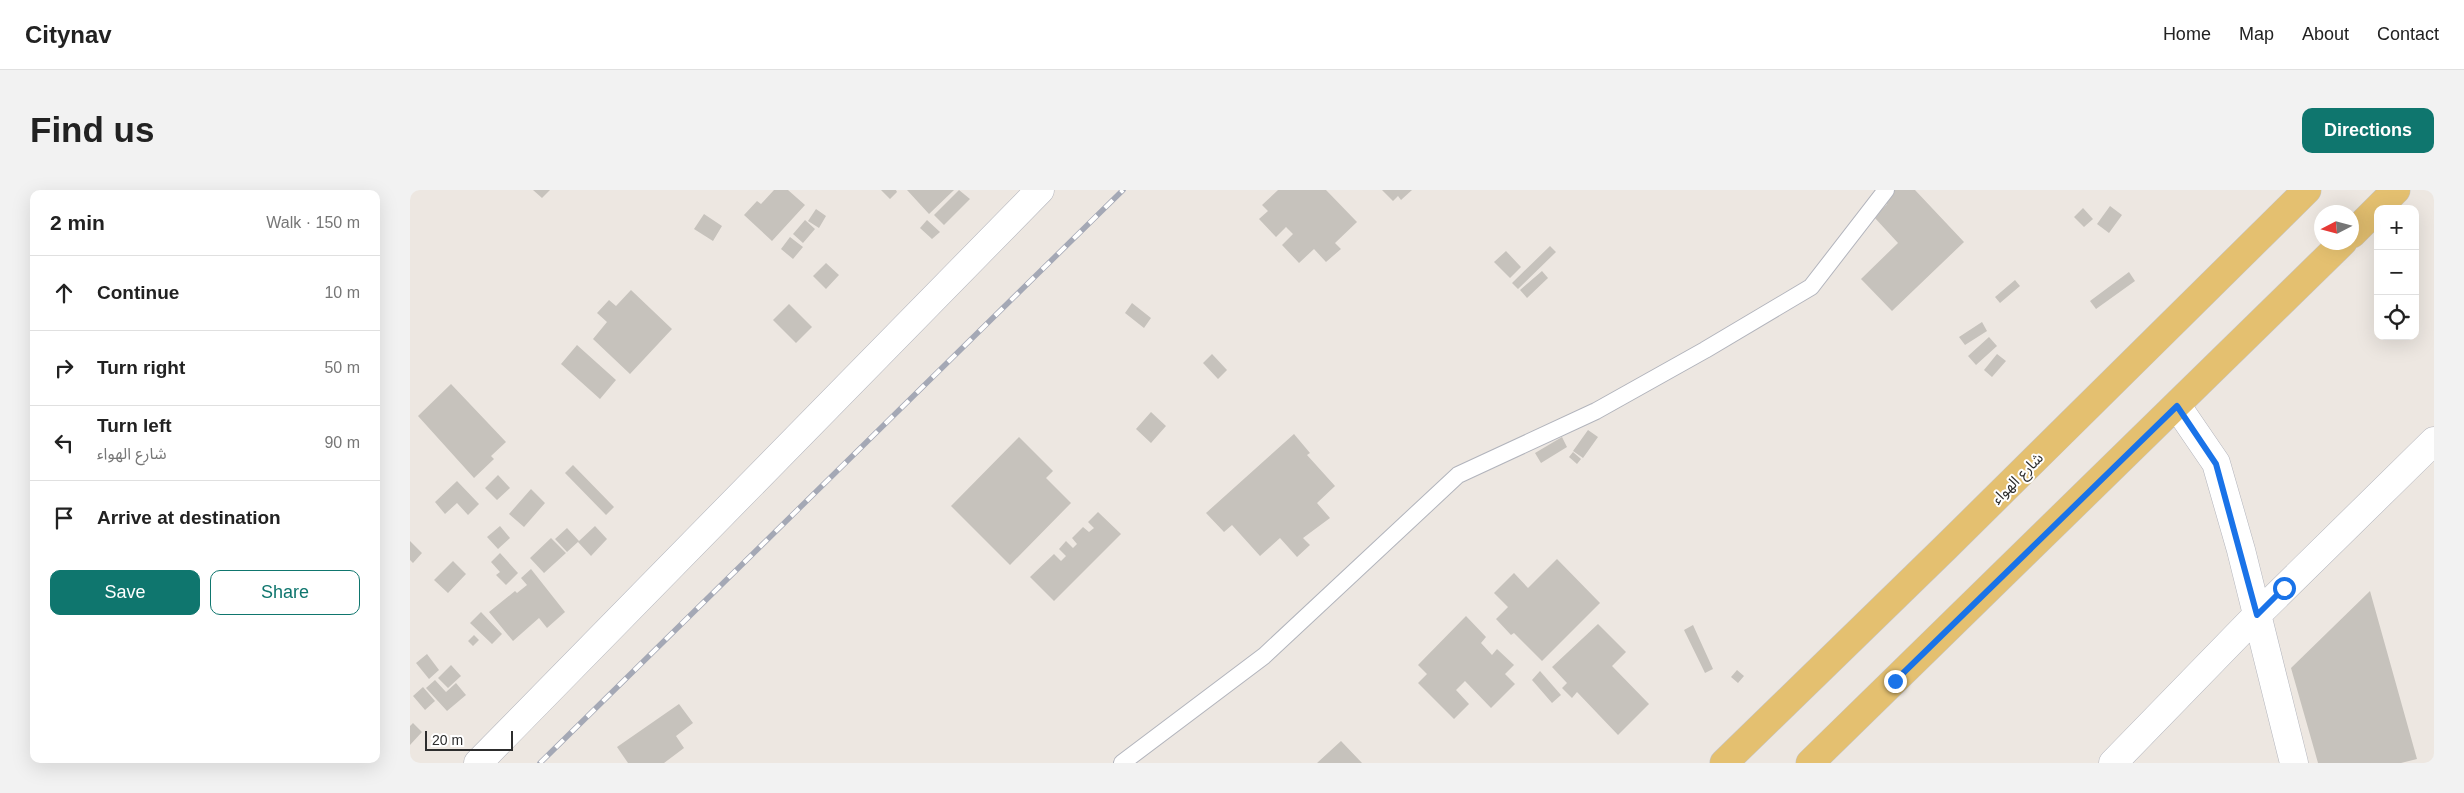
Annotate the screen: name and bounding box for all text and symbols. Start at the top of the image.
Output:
text: Citynav [25,21,112,48]
text: Home [2163,24,2211,44]
text: Map [2239,24,2274,44]
text: About [2302,24,2349,44]
text: Contact [2377,24,2439,44]
button: Directions [2302,108,2434,153]
text: Find us [30,110,154,149]
north arrow [2314,205,2359,250]
map controls [2374,205,2419,340]
button: + [2374,205,2419,250]
text: 2 min [50,211,105,234]
text: Walk · 150 m [266,214,360,231]
button: − [2374,250,2419,295]
icon: ahead [50,279,78,307]
text: Continue [97,282,179,303]
text: 10 m [324,284,360,301]
button: locate [2374,295,2419,340]
icon: right [50,354,78,382]
text: Turn right [97,357,185,378]
text: 50 m [324,359,360,376]
text: Turn left [97,415,172,436]
icon: left [50,429,78,457]
text: 90 m [324,434,360,451]
text: شارع الهواء [97,445,167,462]
street label: شارع الهواء [1988,449,2049,510]
icon: arrive [50,504,78,532]
text: Arrive at destination [97,507,281,528]
button: Save [50,570,200,615]
button: Share [210,570,360,615]
route start [2273,577,2296,600]
route end [1884,670,1907,693]
scale bar [425,728,512,751]
text: 20 m [432,732,463,748]

